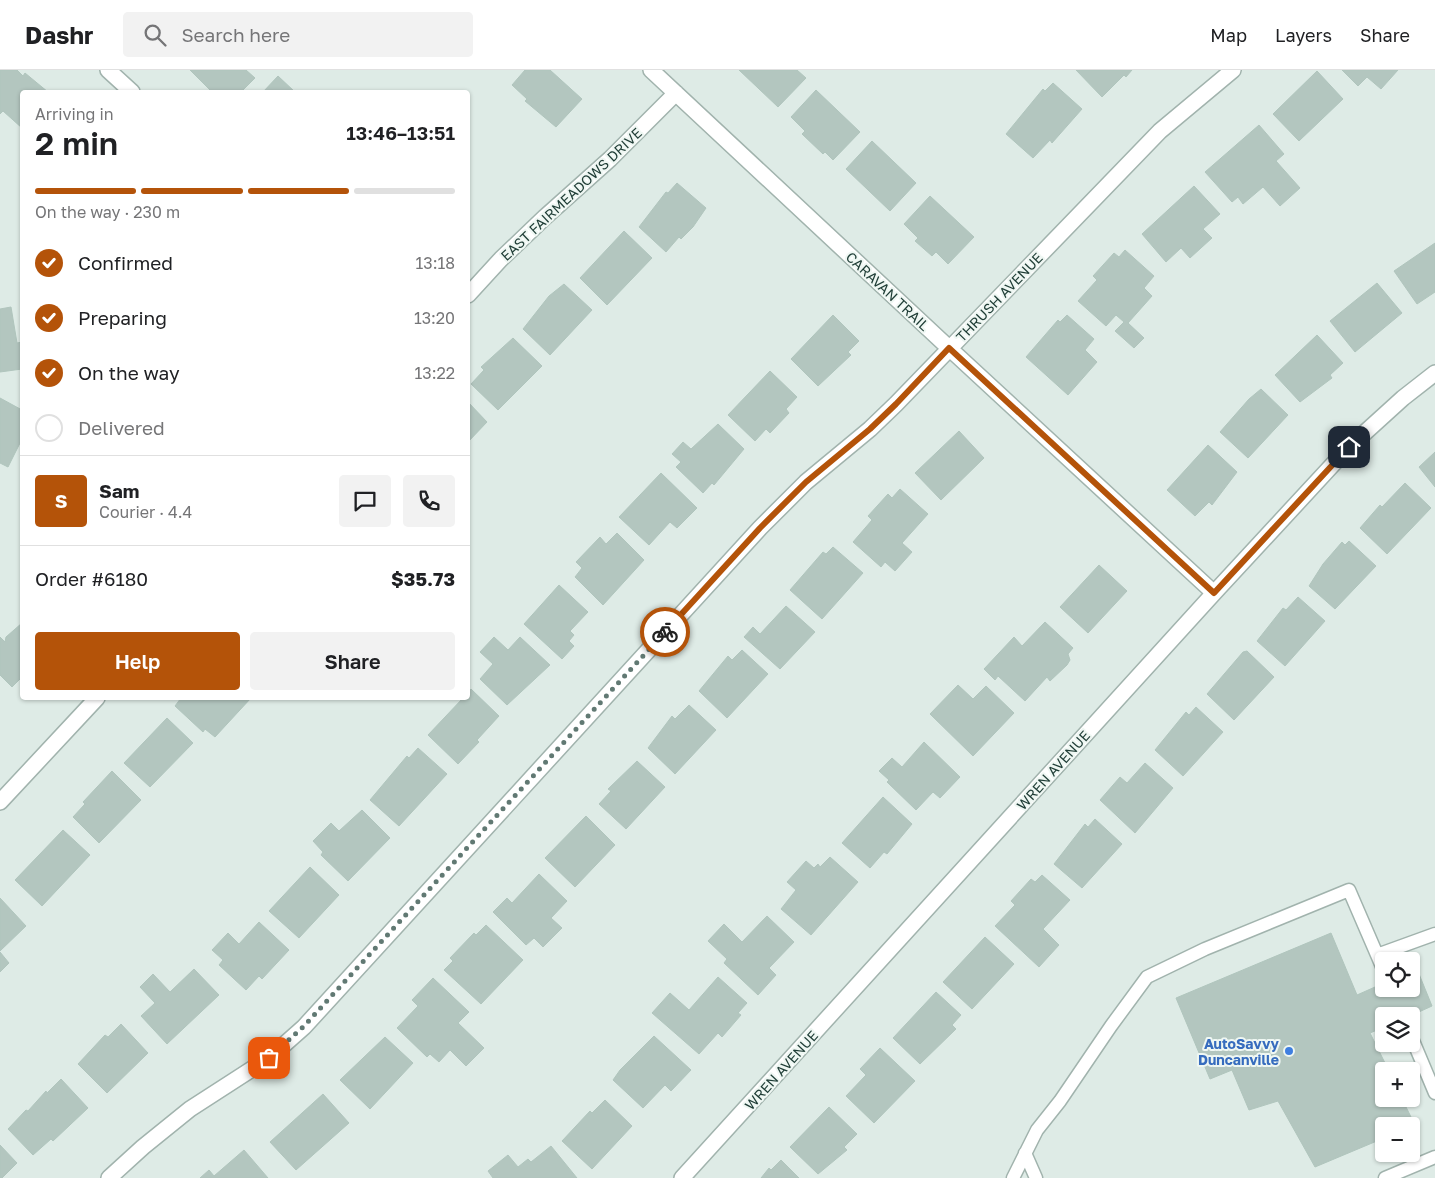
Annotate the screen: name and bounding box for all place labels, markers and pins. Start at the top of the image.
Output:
pin [1328,426,1370,468]
place label: AutoSavvy Duncanville [1198,1035,1280,1068]
pin [248,1037,290,1079]
marker: AutoSavvy Duncanville [1283,1045,1295,1057]

